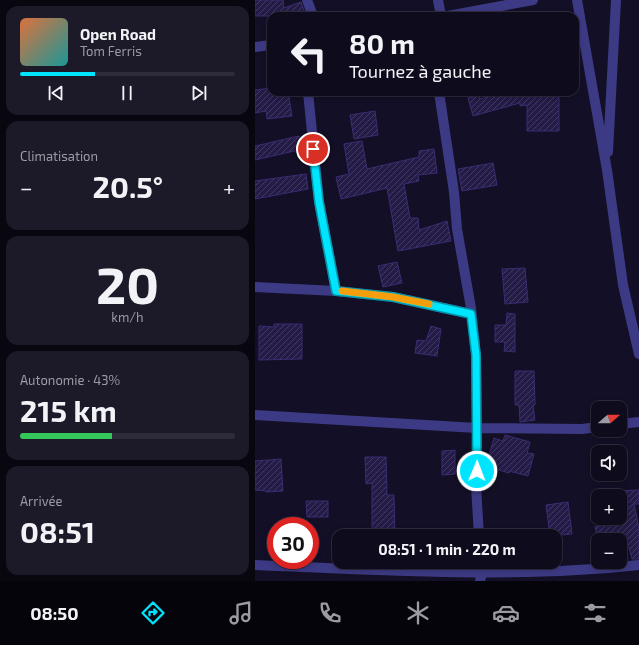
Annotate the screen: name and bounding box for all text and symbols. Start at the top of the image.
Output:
text: Open Road [80,25,156,43]
text: 80 m [349,26,415,60]
icon: left [283,28,335,80]
text: Tom Ferris [80,43,142,59]
text: Tournez à gauche [349,60,491,82]
icon: previous [45,82,67,104]
icon: pause [116,82,138,104]
icon: next [188,82,210,104]
pin [296,132,330,166]
icon: arrive [302,138,324,160]
text: Climatisation [20,148,98,164]
text: 20.5° [93,168,163,204]
text: − [20,174,33,200]
text: + [223,174,235,200]
text: 20 [96,252,159,314]
text: km/h [111,309,144,325]
text: Autonomie · 43% [20,372,120,388]
text: 215 km [20,392,117,428]
north arrow [591,401,627,437]
map controls [591,401,627,569]
button: sound [591,445,627,481]
position arrow [456,450,498,492]
button: + [591,489,627,525]
text: Arrivée [20,493,63,509]
text: 08:51 [20,513,95,549]
speed limit sign: 30 [267,517,319,569]
button: − [591,533,627,569]
text: 08:51 · 1 min · 220 m [378,540,516,558]
icon: directions [139,599,167,627]
icon: music [227,599,255,627]
icon: phone [316,599,344,627]
icon: climate [404,599,432,627]
icon: car [492,599,520,627]
icon: filters [581,599,609,627]
text: 08:50 [30,602,79,624]

